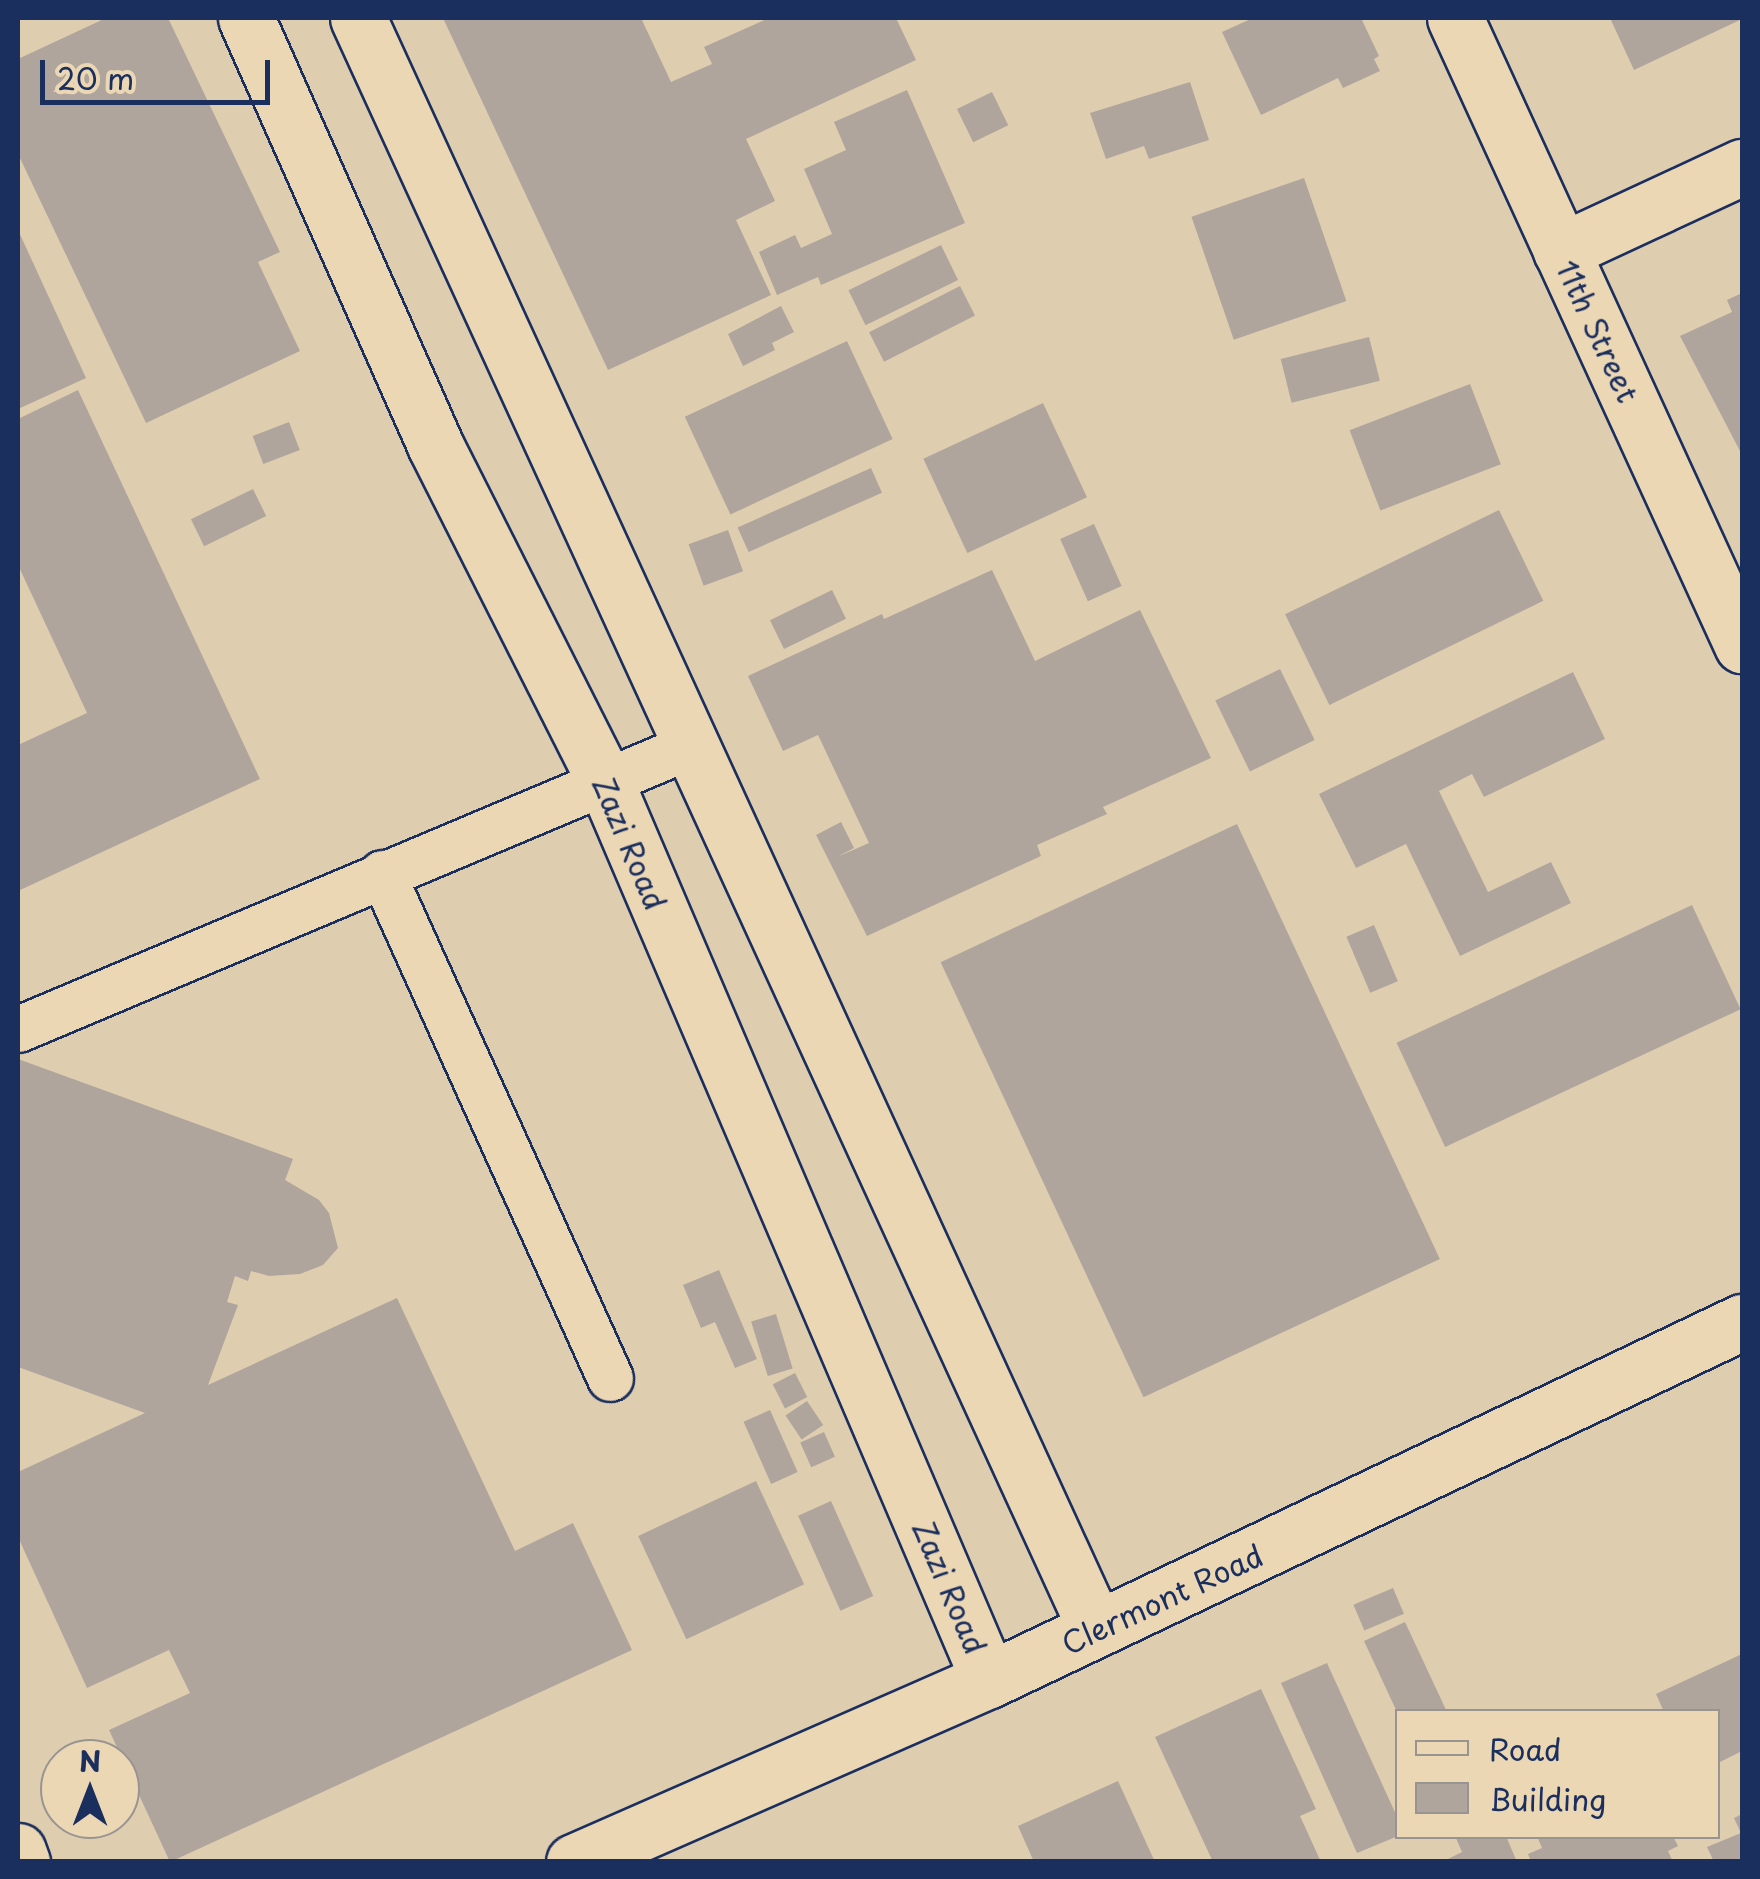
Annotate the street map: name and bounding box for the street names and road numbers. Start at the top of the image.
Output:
street label: 11th Street [1549,253,1647,409]
street label: Zazi Road [585,770,675,916]
street label: Zazi Road [905,1514,995,1660]
street label: Clermont Road [1056,1537,1268,1661]

